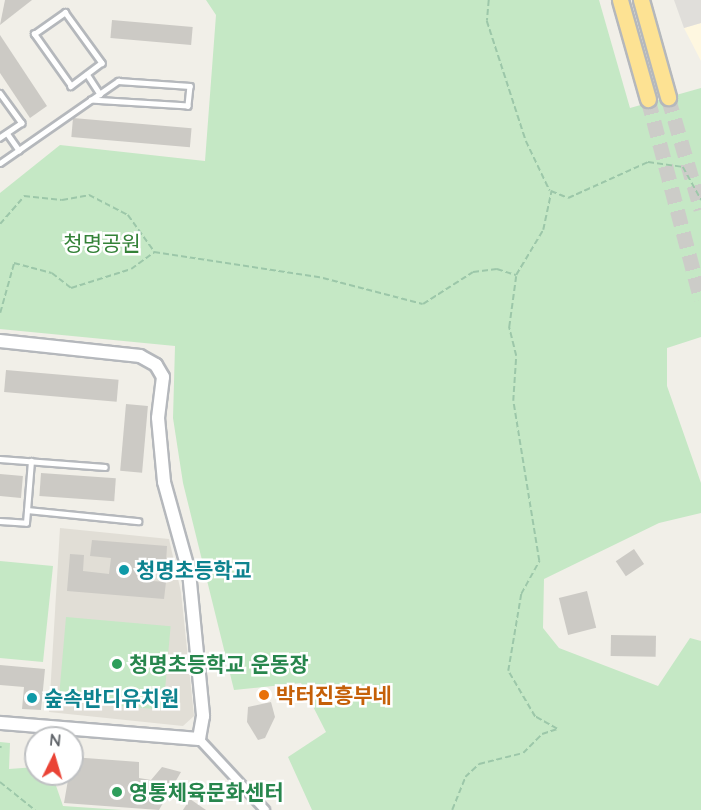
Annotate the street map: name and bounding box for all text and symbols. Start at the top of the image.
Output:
park label: 청명공원 [63,230,141,256]
place label: 청명초등학교 [136,557,252,583]
marker: 청명초등학교 [117,563,131,577]
place label: 청명초등학교 운동장 [129,651,309,677]
marker: 청명초등학교 운동장 [110,657,124,671]
place label: 박터진흥부네 [276,682,392,708]
place label: 숲속반디유치원 [44,685,179,711]
marker: 박터진흥부네 [257,688,271,702]
marker: 숲속반디유치원 [25,691,39,705]
north arrow [24,726,84,786]
text: N [49,730,62,751]
place label: 영통체육문화센터 [129,779,284,805]
marker: 영통체육문화센터 [110,785,124,799]

